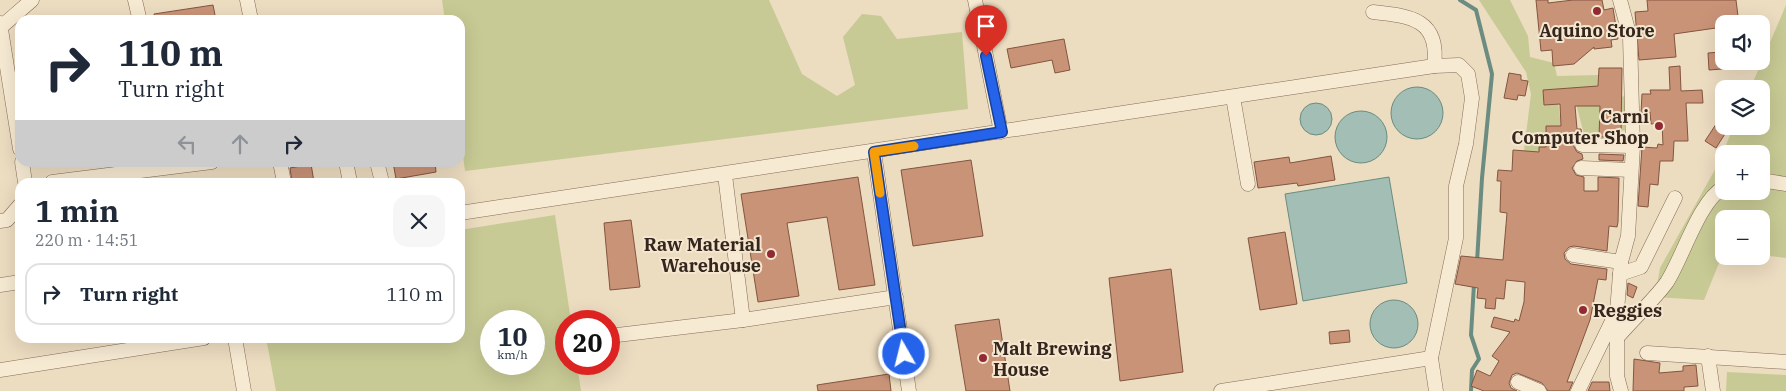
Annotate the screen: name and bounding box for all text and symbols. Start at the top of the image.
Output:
pin [965,5,1007,56]
marker: Aquino Store [1591,5,1603,17]
icon: arrive [972,12,1000,40]
map controls [1715,15,1770,265]
button: sound [1715,15,1770,70]
place label: Aquino Store [1539,19,1655,42]
text: 110 m [118,30,223,76]
icon: right [35,35,100,100]
text: Turn right [118,74,225,103]
button: layers [1715,80,1770,135]
place label: Carni Computer Shop [1511,105,1649,149]
marker: Carni Computer Shop [1653,120,1665,132]
icon: left [173,130,201,158]
icon: ahead [226,130,254,158]
icon: right [279,130,307,158]
button: + [1715,145,1770,200]
text: 1 min [35,191,119,230]
button: close [393,195,445,247]
button: − [1715,210,1770,265]
text: 220 m · 14:51 [35,230,138,250]
place label: Raw Material Warehouse [644,233,761,277]
marker: Raw Material Warehouse [765,248,777,260]
icon: right [37,280,65,308]
text: Turn right [80,282,178,306]
text: 110 m [386,282,443,306]
place label: Reggies [1593,299,1662,322]
marker: Reggies [1577,304,1589,316]
speed limit sign: 20 [555,310,620,375]
text: 10 [497,320,528,353]
position arrow [877,327,929,379]
place label: Malt Brewing House [993,337,1112,381]
text: km/h [497,347,528,362]
marker: Malt Brewing House [977,352,989,364]

